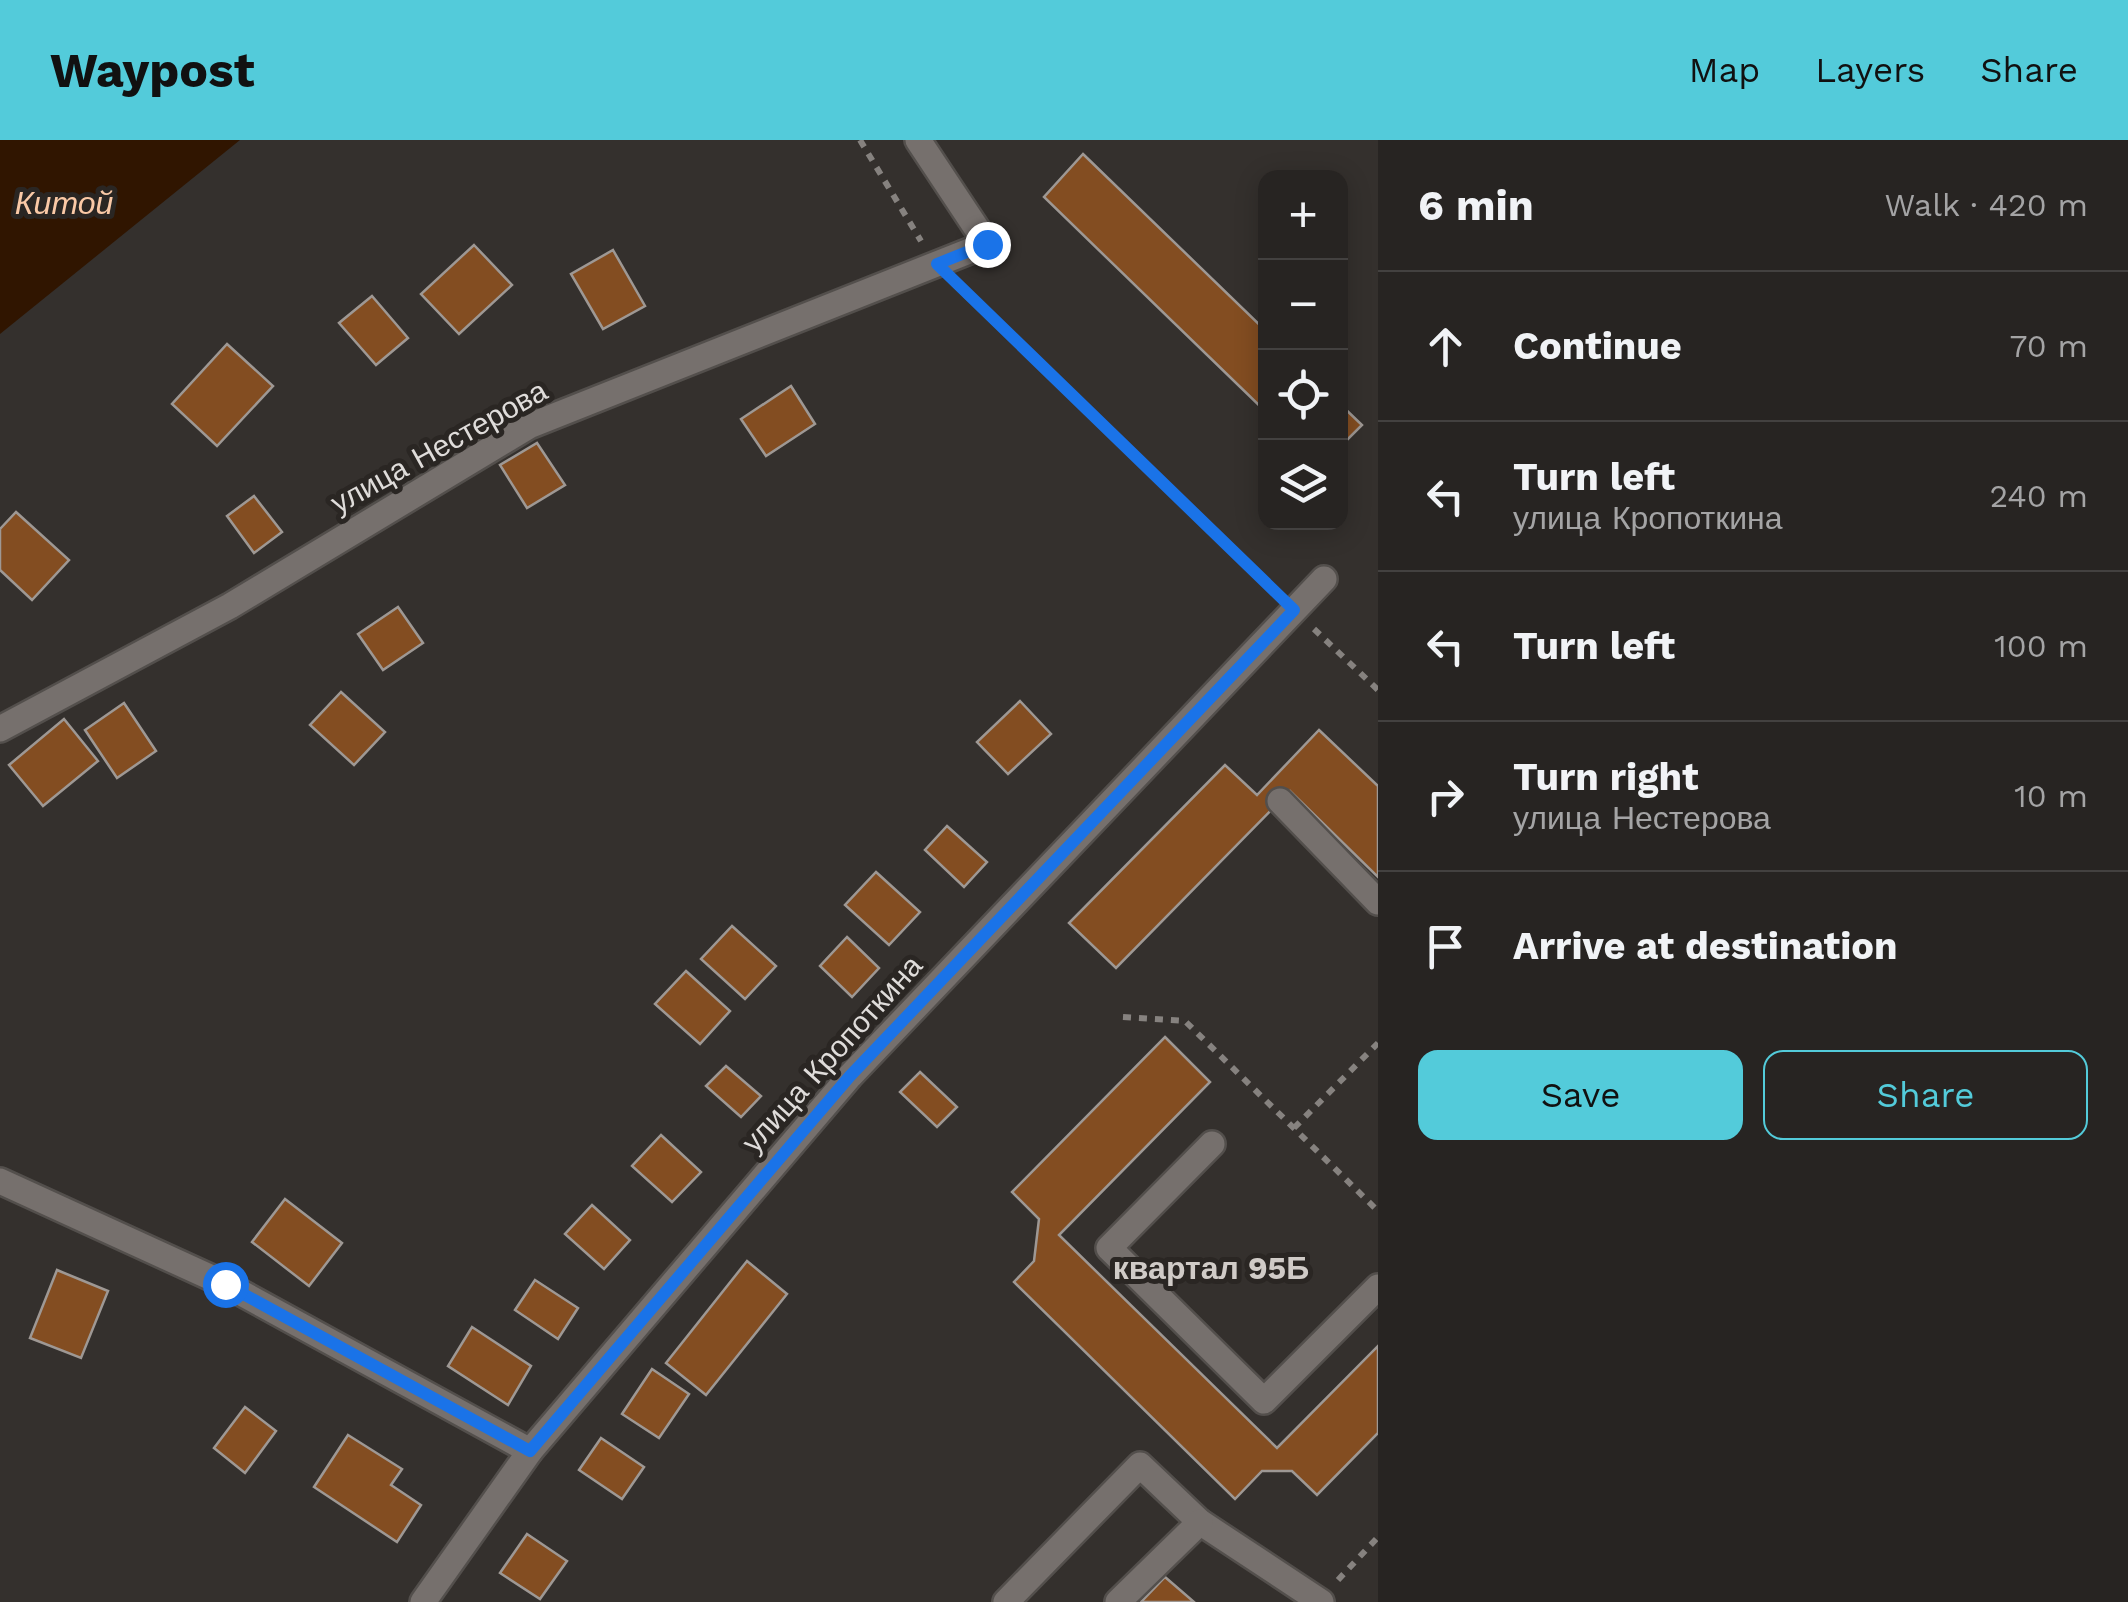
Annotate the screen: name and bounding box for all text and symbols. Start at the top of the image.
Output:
text: Waypost [50,42,255,99]
text: Map [1689,49,1760,91]
text: Layers [1815,49,1925,91]
text: Share [1980,49,2078,91]
map controls [1258,170,1348,530]
button: + [1258,170,1348,260]
text: 6 min [1418,181,1534,230]
water label: Китой [15,184,113,222]
text: Walk · 420 m [1885,186,2088,224]
route end [965,222,1011,268]
button: − [1258,260,1348,350]
icon: ahead [1418,319,1473,374]
text: Continue [1513,324,1682,368]
text: 70 m [2009,327,2088,365]
button: locate [1258,350,1348,440]
street label: улица Нестерова [325,372,553,520]
button: layers [1258,440,1348,530]
text: Turn left [1513,455,1675,499]
icon: left [1418,469,1473,524]
text: 240 m [1989,477,2088,515]
text: улица Кропоткина [1513,499,1783,537]
icon: left [1418,619,1473,674]
text: Turn left [1513,624,1675,668]
text: 100 m [1994,627,2088,665]
text: Turn right [1513,755,1699,799]
icon: right [1418,769,1473,824]
text: 10 m [2014,777,2088,815]
text: улица Нестерова [1513,799,1771,837]
icon: arrive [1418,919,1473,974]
text: Arrive at destination [1513,924,1898,968]
street label: улица Кропоткина [734,948,929,1159]
button: Save [1418,1050,1743,1140]
button: Share [1763,1050,2088,1140]
district label: квартал 95Б [1113,1249,1309,1287]
route start [203,1262,249,1308]

